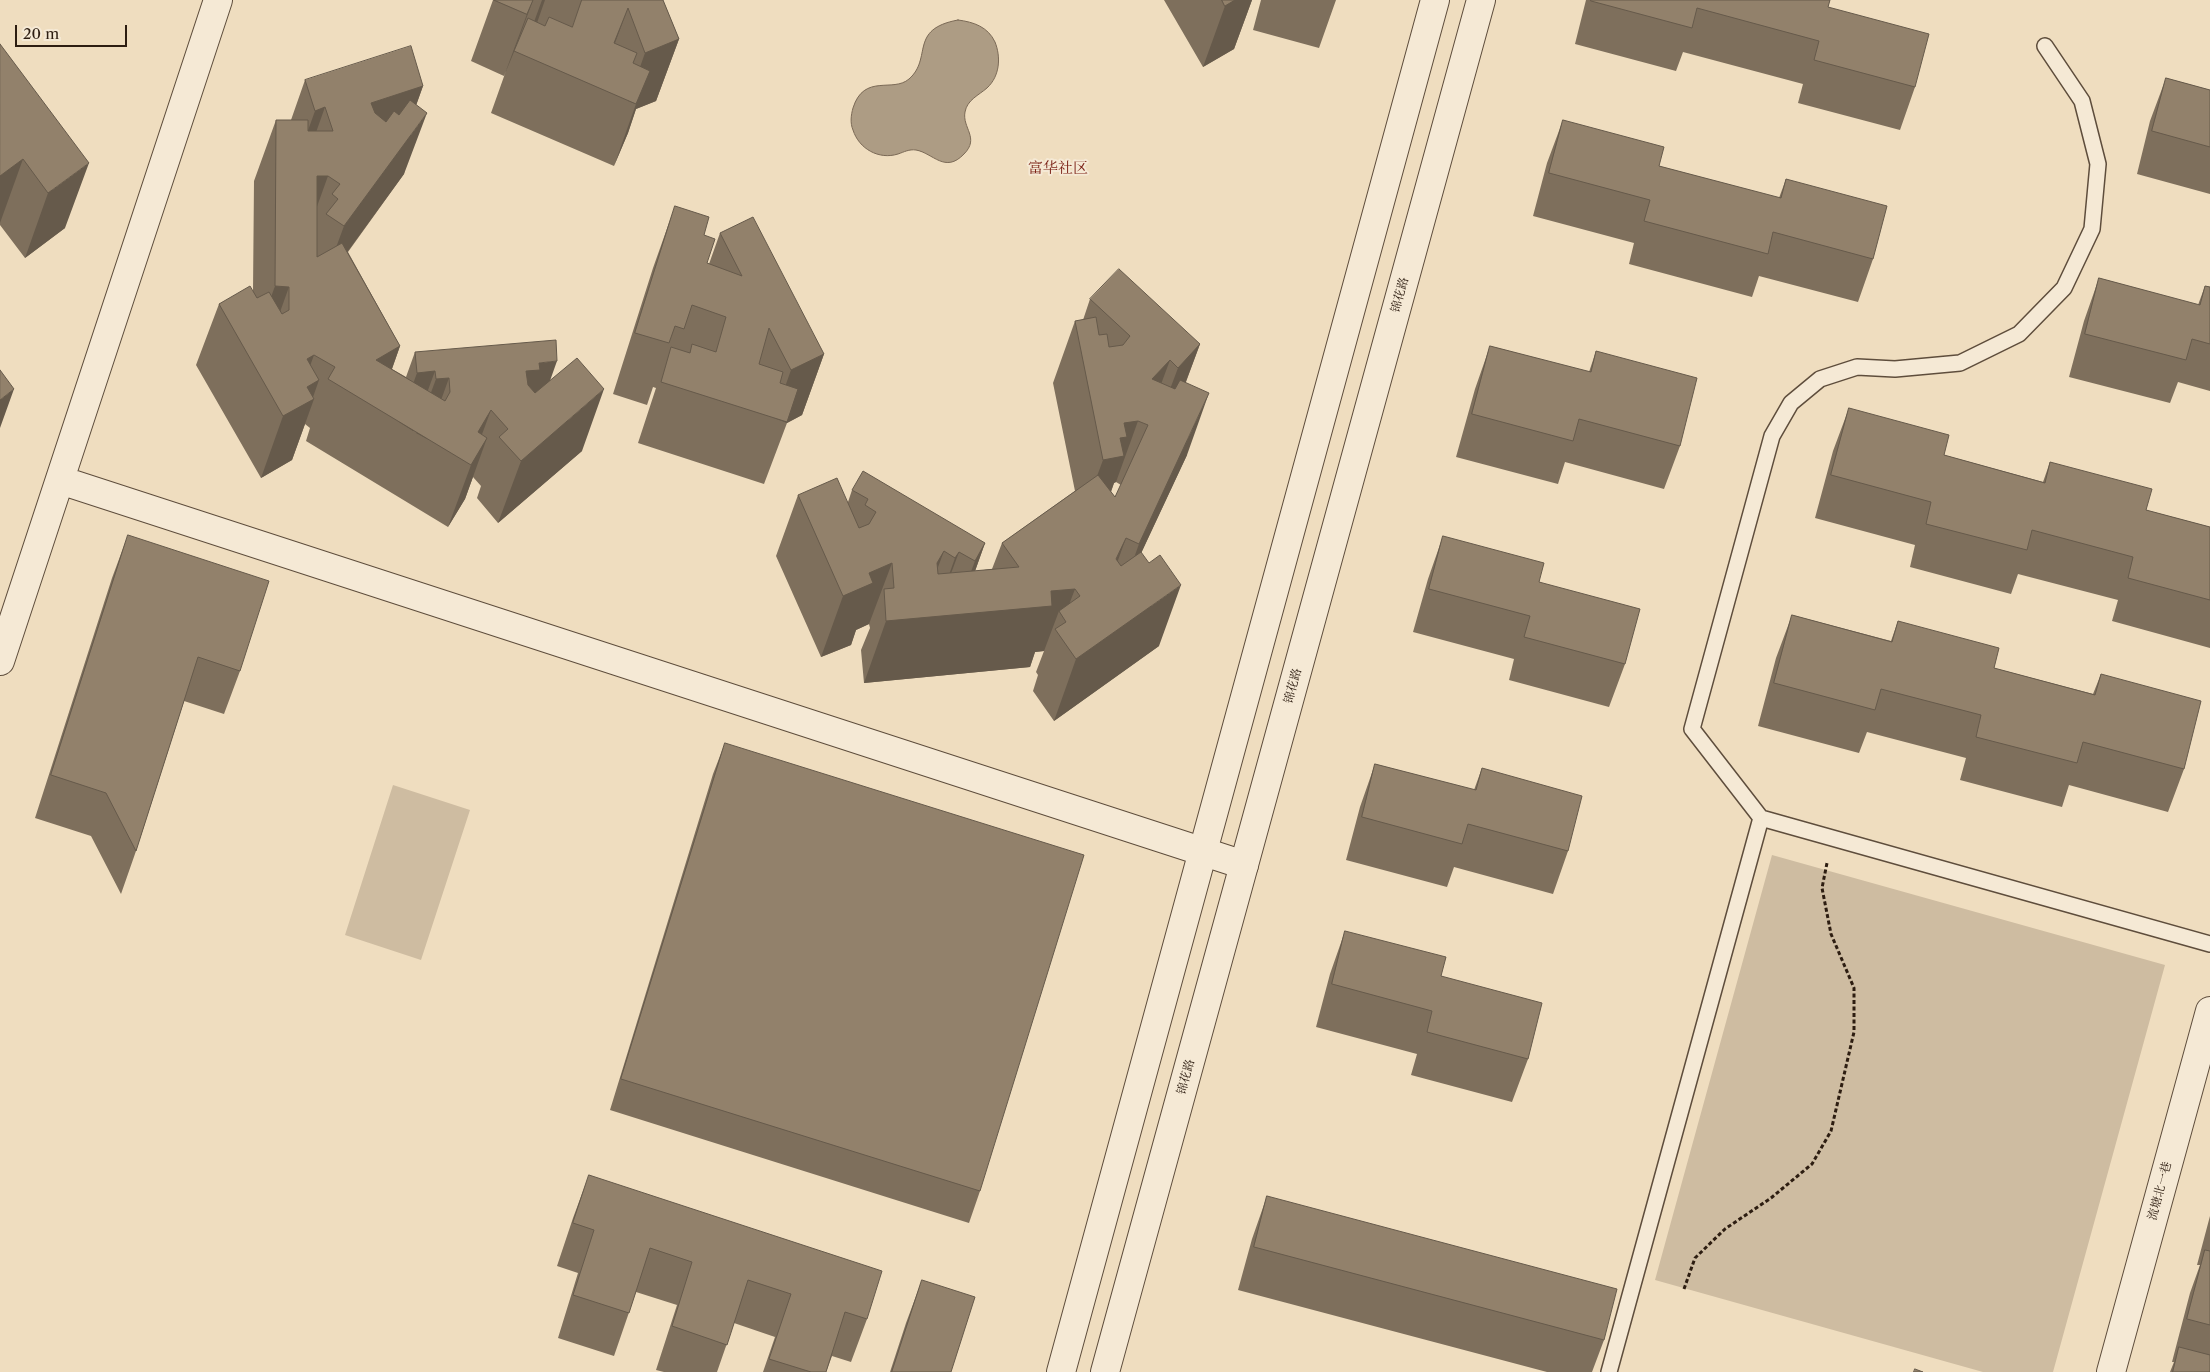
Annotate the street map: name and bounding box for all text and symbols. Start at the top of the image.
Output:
scale bar [18,15,130,47]
text: 20 m [23,24,59,43]
district label: 富华社区 [1028,160,1088,178]
street label: 锦花路 [1388,276,1412,314]
street label: 锦花路 [1281,667,1305,705]
street label: 锦花路 [1174,1058,1198,1096]
street label: 流塘北一巷 [2145,1160,2175,1222]

